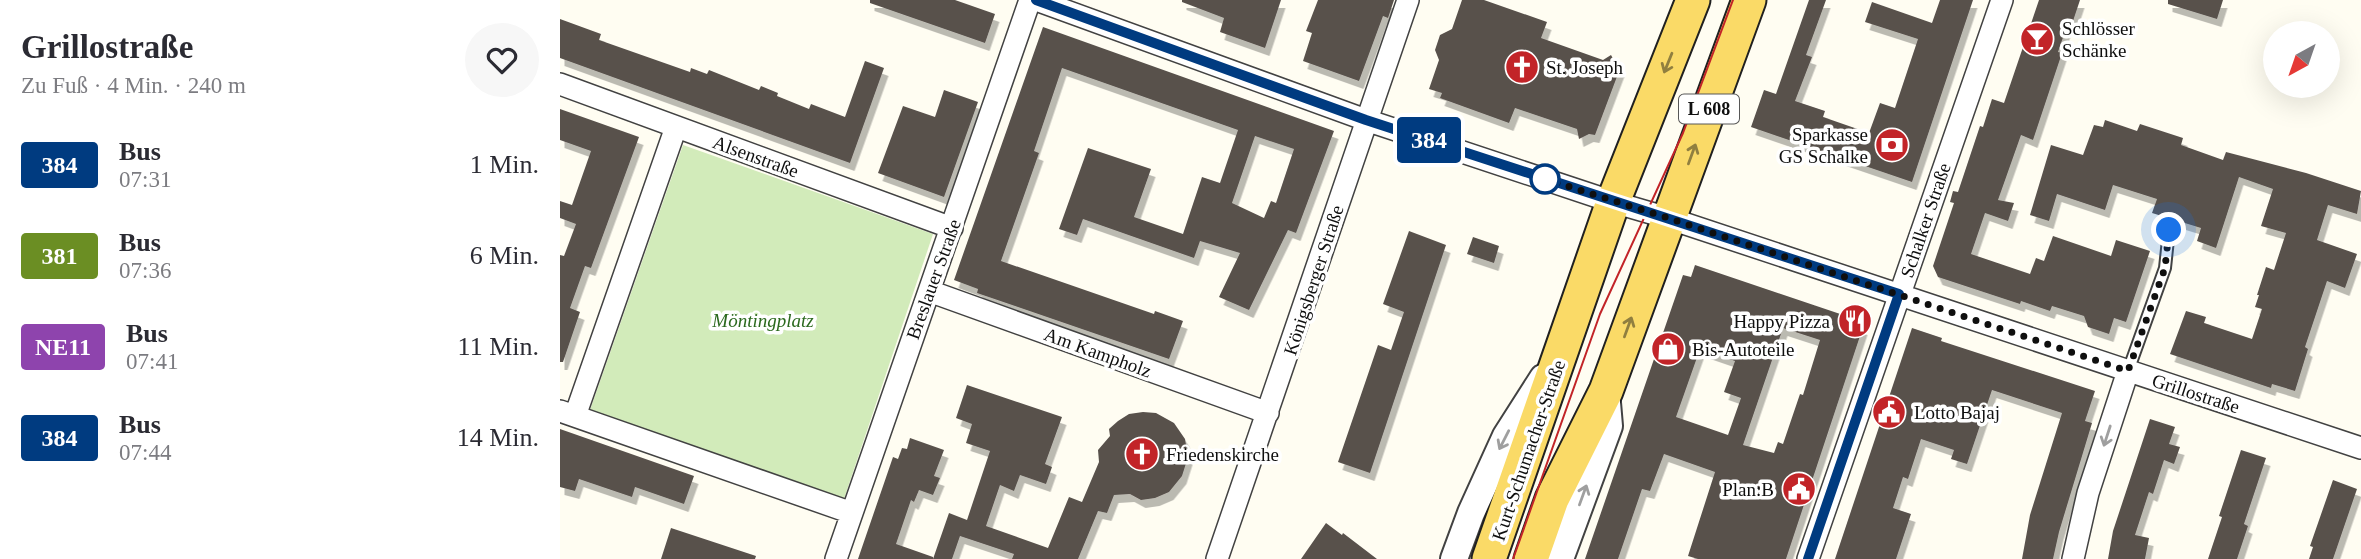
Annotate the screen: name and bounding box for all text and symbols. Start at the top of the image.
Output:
place label: Schlösser Schänke [2062,18,2136,61]
bar icon: Schlösser Schänke [2018,20,2056,58]
north arrow [2263,21,2340,98]
map controls [2263,21,2340,98]
button: heart [465,23,539,97]
text: Grillostraße [21,29,193,65]
church icon: St. Joseph [1503,48,1541,86]
one-way arrow [1660,52,1673,74]
place label: St. Joseph [1546,57,1624,78]
text: Zu Fuß · 4 Min. · 240 m [21,73,246,98]
road number: L 608 [1679,94,1739,124]
line badge: 384 [1389,117,1469,163]
place label: Sparkasse GS Schalke [1779,124,1868,167]
bank icon: Sparkasse GS Schalke [1873,126,1911,164]
text: 384 [1411,127,1447,153]
street label: Alsenstraße [710,131,802,182]
text: Bus [119,137,161,166]
one-way arrow [1687,143,1699,165]
text: 1 Min. [470,150,539,179]
text: 384 [42,152,78,178]
street label: Schalker Straße [1896,160,1955,280]
unlabelled marker [1530,164,1560,194]
text: 07:31 [119,167,171,192]
street label: Königsberger Straße [1279,203,1348,358]
your location [2151,212,2186,247]
street label: Breslauer Straße [902,216,965,342]
text: Bus [119,228,161,257]
text: 6 Min. [470,241,539,270]
text: 381 [42,243,78,269]
text: 07:36 [119,258,171,283]
restaurant icon: Happy Pizza [1836,302,1874,340]
park label: Möntingplatz [711,310,814,331]
place label: Happy Pizza [1733,311,1831,332]
one-way arrow [1623,316,1636,338]
text: Bus [126,319,168,348]
street label: Am Kampholz [1041,323,1154,382]
shop icon: Bis-Autoteile [1649,330,1687,368]
text: 11 Min. [458,332,539,361]
text: NE11 [35,334,91,360]
place label: Bis-Autoteile [1692,339,1794,360]
text: 07:41 [126,349,178,374]
street label: Kurt-Schumacher-Straße [1488,357,1569,543]
street label: Grillostraße [2149,369,2242,417]
public building icon: Lotto Bajaj [1870,393,1908,431]
place label: Lotto Bajaj [1914,402,2000,423]
text: Bus [119,410,161,439]
text: 14 Min. [457,423,539,452]
one-way arrow [2099,424,2112,446]
text: 384 [42,425,78,451]
one-way arrow [1497,429,1511,450]
church icon: Friedenskirche [1123,435,1161,473]
text: 07:44 [119,440,171,465]
place label: Friedenskirche [1166,444,1279,465]
public building icon: Plan:B [1780,470,1818,508]
place label: Plan:B [1722,479,1774,500]
one-way arrow [1578,484,1591,506]

